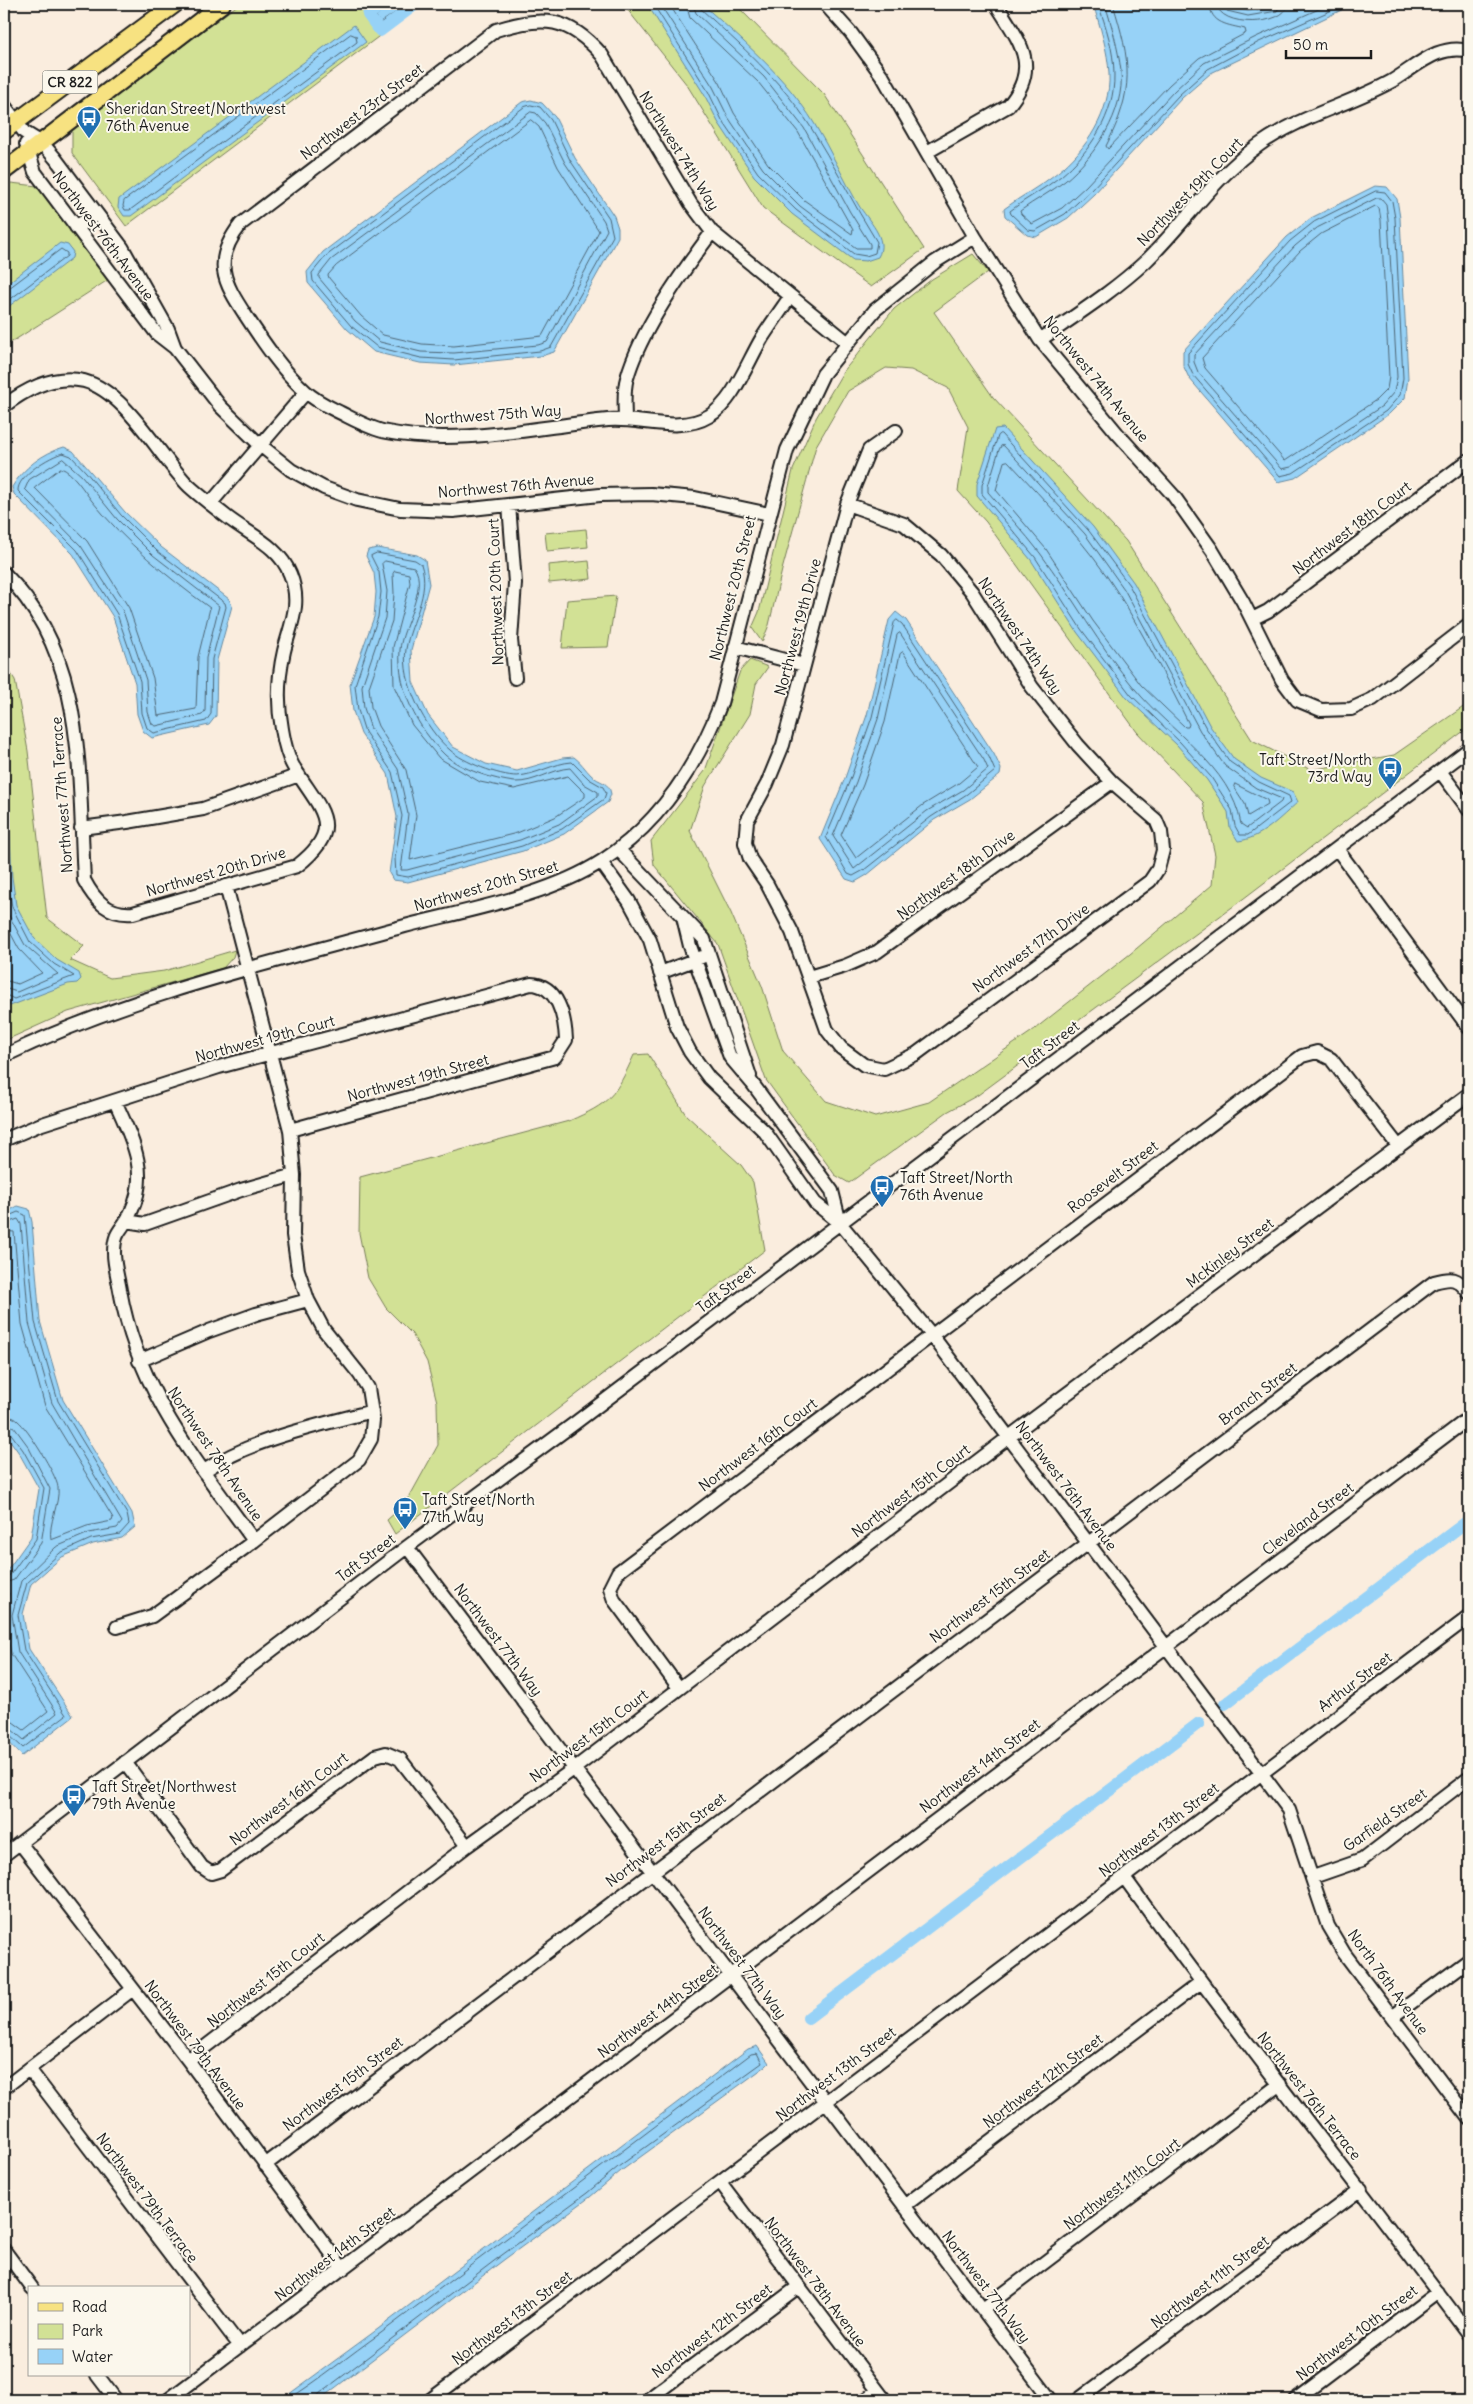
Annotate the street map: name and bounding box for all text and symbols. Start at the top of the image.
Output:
scale bar [1286,28,1370,60]
text: 50 m [1293,35,1328,54]
street label: Northwest 23rd Street [297,59,427,164]
road number: CR 822 [42,70,98,94]
street label: Northwest 74th Way [635,88,724,214]
place label: Sheridan Street/Northwest 76th Avenue [106,99,286,135]
bus stop icon: Sheridan Street/Northwest 76th Avenue [76,105,102,139]
street label: Northwest 19th Court [1133,133,1246,250]
street label: Northwest 76th Avenue [49,167,158,304]
street label: Northwest 74th Avenue [1040,312,1153,446]
street label: Northwest 75th Way [424,400,562,429]
street label: Northwest 76th Avenue [437,469,595,502]
street label: Northwest 18th Court [1289,477,1415,578]
street label: Northwest 20th Street [705,513,760,663]
street label: Northwest 20th Court [483,518,508,666]
street label: Northwest 19th Drive [770,556,825,697]
street label: Northwest 74th Way [974,574,1067,698]
street label: Northwest 77th Terrace [47,716,76,874]
place label: Taft Street/North 73rd Way [1259,750,1372,786]
bus stop icon: Taft Street/North 73rd Way [1377,756,1403,790]
street label: Northwest 18th Drive [893,825,1018,924]
street label: Northwest 20th Drive [144,842,288,901]
street label: Northwest 20th Street [412,856,560,915]
street label: Northwest 17th Drive [969,899,1093,996]
street label: Northwest 19th Court [193,1011,337,1066]
street label: Taft Street [1016,1016,1083,1073]
street label: Northwest 19th Street [345,1049,491,1106]
street label: Roosevelt Street [1064,1136,1162,1217]
place label: Taft Street/North 76th Avenue [900,1168,1013,1204]
bus stop icon: Taft Street/North 76th Avenue [869,1174,895,1208]
street label: McKinley Street [1182,1214,1277,1292]
street label: Taft Street [692,1260,759,1317]
street label: Branch Street [1215,1358,1301,1429]
street label: Northwest 78th Avenue [164,1383,267,1524]
street label: Northwest 16th Court [695,1394,821,1495]
street label: Northwest 76th Avenue [1012,1417,1121,1554]
street label: Northwest 15th Court [848,1440,974,1541]
street label: Cleveland Street [1258,1478,1357,1559]
place label: Taft Street/North 77th Way [422,1490,535,1526]
bus stop icon: Taft Street/North 77th Way [392,1496,418,1530]
street label: Taft Street [332,1529,399,1586]
street label: Northwest 15th Street [926,1544,1054,1647]
street label: Northwest 77th Way [450,1580,547,1700]
street label: Arthur Street [1314,1648,1396,1716]
street label: Northwest 15th Court [526,1685,652,1786]
street label: Northwest 14th Street [916,1714,1044,1817]
street label: Northwest 16th Court [226,1748,352,1849]
place label: Taft Street/Northwest 79th Avenue [92,1777,237,1813]
street label: Northwest 13th Street [1095,1778,1223,1881]
bus stop icon: Taft Street/Northwest 79th Avenue [61,1783,87,1817]
street label: Garfield Street [1339,1784,1430,1855]
street label: Northwest 15th Street [602,1788,730,1891]
street label: Northwest 77th Way [694,1903,791,2023]
street label: North 76th Avenue [1344,1925,1433,2038]
street label: Northwest 15th Court [203,1928,328,2031]
street label: Northwest 14th Street [594,1959,722,2062]
street label: Northwest 79th Avenue [140,1976,250,2113]
street label: Northwest 13th Street [772,2022,900,2125]
street label: Northwest 76th Terrace [1253,2028,1365,2164]
street label: Northwest 12th Street [979,2029,1106,2132]
street label: Northwest 15th Street [279,2032,407,2135]
street label: Northwest 79th Terrace [92,2129,202,2266]
street label: Northwest 11th Court [1060,2134,1184,2234]
street label: Northwest 14th Street [271,2202,399,2305]
street label: Northwest 78th Avenue [760,2213,870,2350]
street label: Northwest 77th Way [938,2227,1035,2347]
street label: Northwest 11th Street [1147,2231,1272,2332]
street label: Northwest 13th Street [448,2266,576,2369]
street label: Northwest 12th Street [648,2279,775,2382]
street label: Northwest 10th Street [1292,2281,1421,2384]
legend [28,2286,190,2376]
text: Road [72,2297,107,2316]
text: Park [72,2321,103,2340]
text: Water [72,2347,113,2366]

